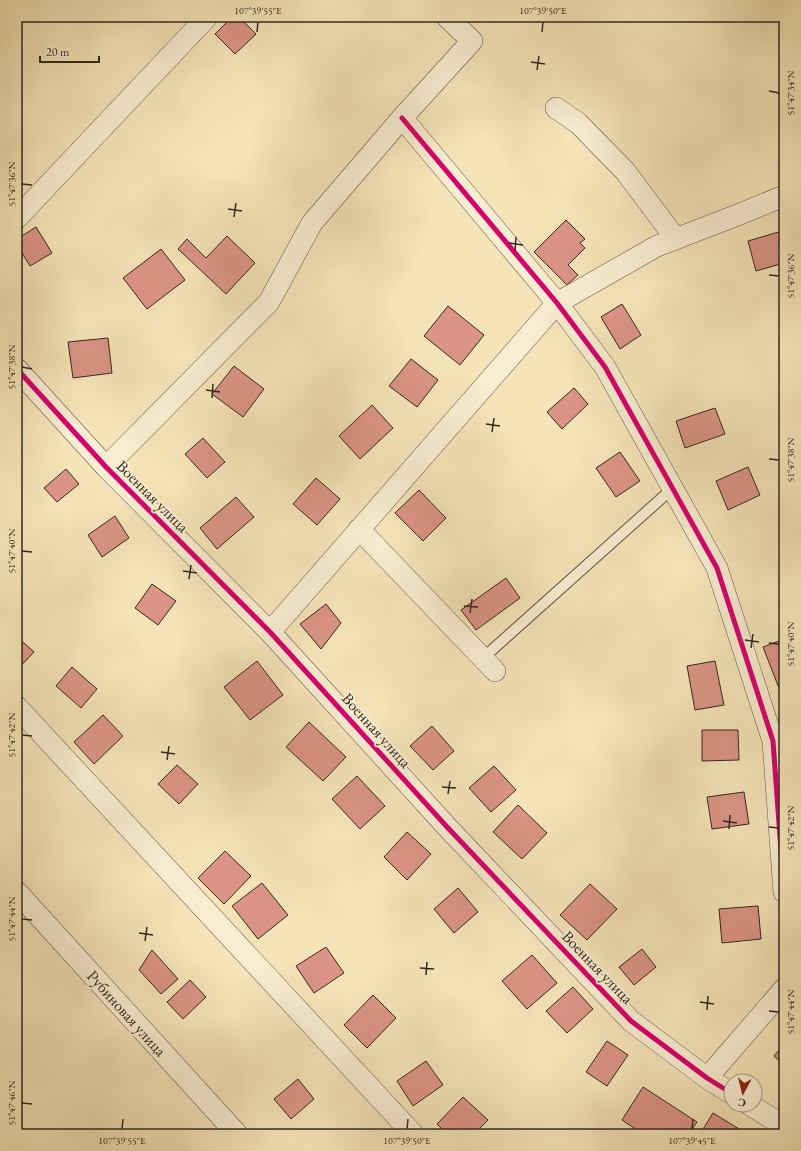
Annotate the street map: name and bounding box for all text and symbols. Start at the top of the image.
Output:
text: 107°39'55"E [234,4,282,17]
text: 107°39'50"E [519,4,567,17]
scale bar [40,38,99,64]
text: 20 m [46,44,70,60]
text: 51°47'34"N [784,70,797,115]
text: 51°47'36"N [5,161,18,206]
text: 51°47'36"N [784,253,797,298]
text: 51°47'38"N [5,344,18,389]
text: 51°47'38"N [784,437,797,482]
street label: Военная улица [112,456,194,538]
text: 51°47'40"N [5,528,18,573]
text: 51°47'40"N [784,621,797,666]
street label: Военная улица [337,688,416,773]
text: 51°47'42"N [5,712,18,757]
text: 51°47'42"N [784,805,797,850]
text: 51°47'44"N [5,896,18,941]
street label: Военная улица [557,926,638,1009]
street label: Рубиновая улица [82,966,171,1061]
text: 51°47'44"N [784,989,797,1034]
north arrow [723,1073,763,1113]
text: 51°47'46"N [5,1080,18,1125]
text: С [737,1095,747,1110]
text: 107°39'55"E [98,1134,146,1147]
text: 107°39'50"E [383,1134,431,1147]
text: 107°39'45"E [668,1134,716,1147]

